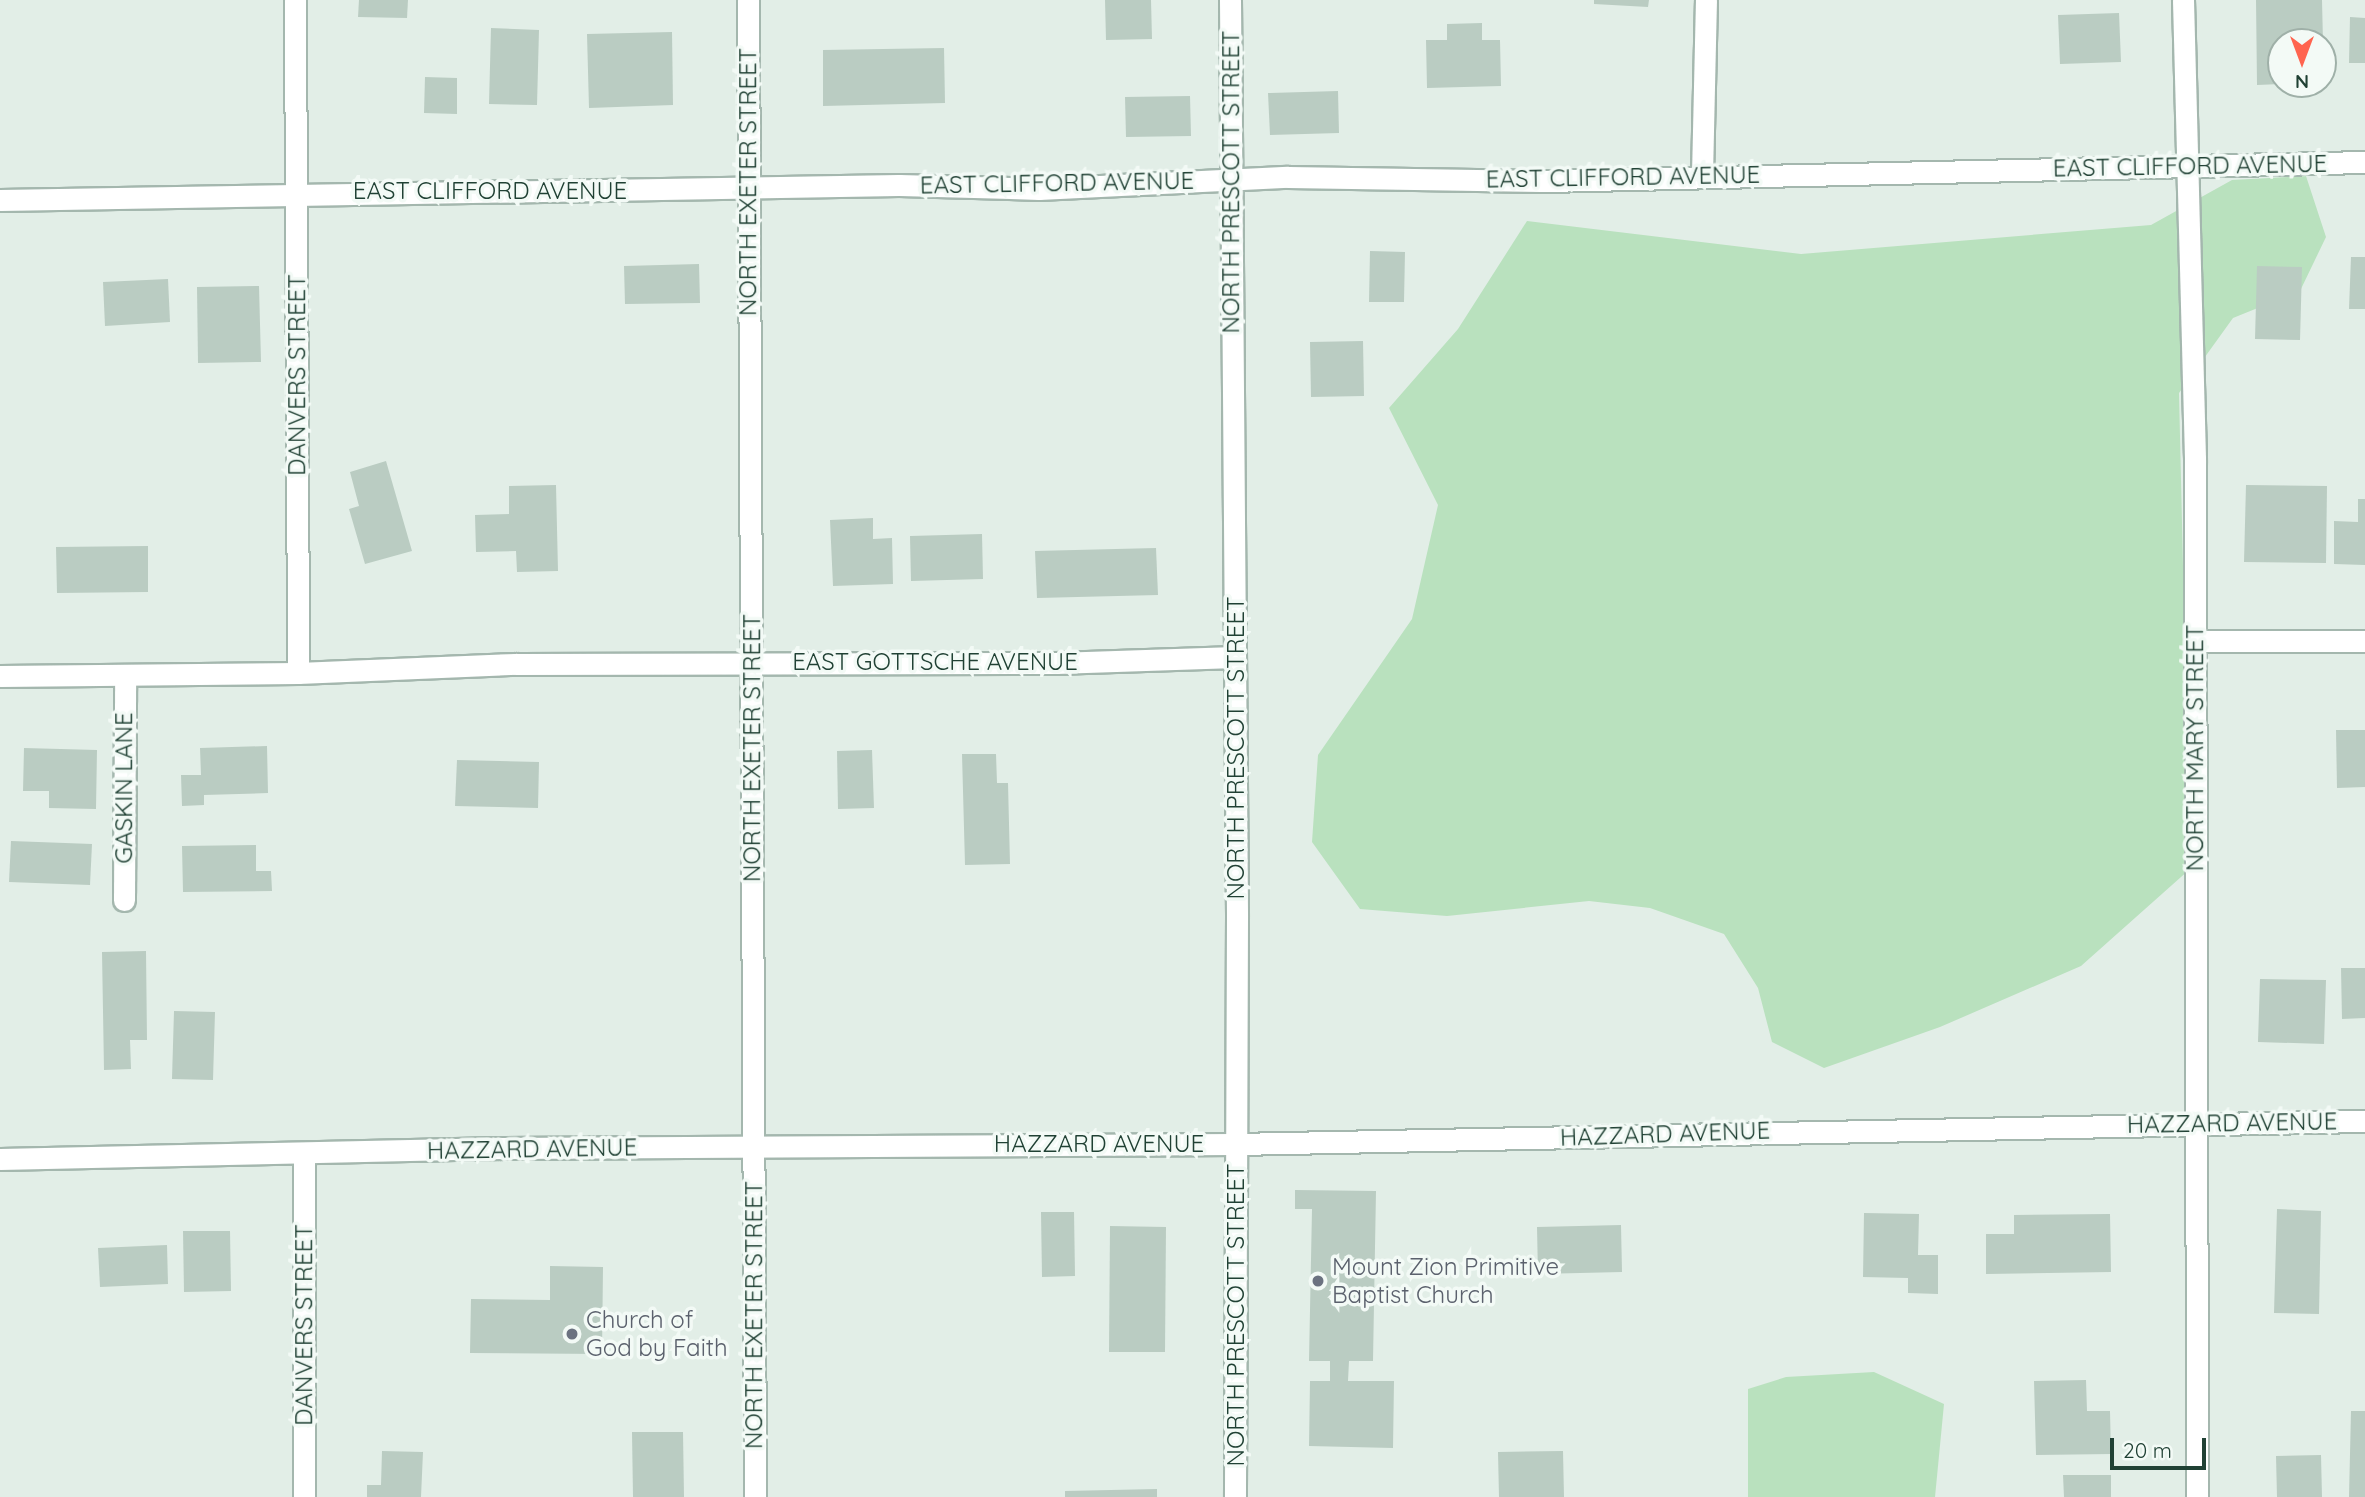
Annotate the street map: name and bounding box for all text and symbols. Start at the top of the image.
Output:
north arrow [2267,28,2337,98]
street label: NORTH PRESCOTT STREET [1217,30,1245,334]
street label: NORTH EXETER STREET [734,48,762,316]
text: N [2295,70,2309,94]
street label: EAST CLIFFORD AVENUE [2053,149,2327,183]
street label: EAST CLIFFORD AVENUE [1486,160,1760,194]
street label: EAST CLIFFORD AVENUE [920,166,1194,200]
street label: EAST CLIFFORD AVENUE [353,177,627,205]
street label: DANVERS STREET [283,274,311,476]
street label: NORTH PRESCOTT STREET [1222,596,1250,900]
street label: NORTH EXETER STREET [738,614,766,882]
street label: NORTH MARY STREET [2181,625,2209,871]
street label: EAST GOTTSCHE AVENUE [792,648,1078,676]
street label: GASKIN LANE [110,712,138,864]
street label: HAZZARD AVENUE [2127,1107,2337,1139]
street label: HAZZARD AVENUE [1559,1116,1771,1152]
street label: HAZZARD AVENUE [994,1130,1204,1158]
street label: HAZZARD AVENUE [427,1133,637,1165]
street label: NORTH PRESCOTT STREET [1222,1163,1250,1467]
street label: NORTH EXETER STREET [740,1181,768,1449]
street label: DANVERS STREET [290,1224,318,1426]
place label: Mount Zion Primitive Baptist Church [1332,1253,1559,1309]
marker: Mount Zion Primitive Baptist Church [1310,1273,1326,1289]
place label: Church of God by Faith [586,1306,728,1362]
marker: Church of God by Faith [564,1326,580,1342]
scale bar [2113,1424,2209,1468]
text: 20 m [2123,1437,2172,1463]

